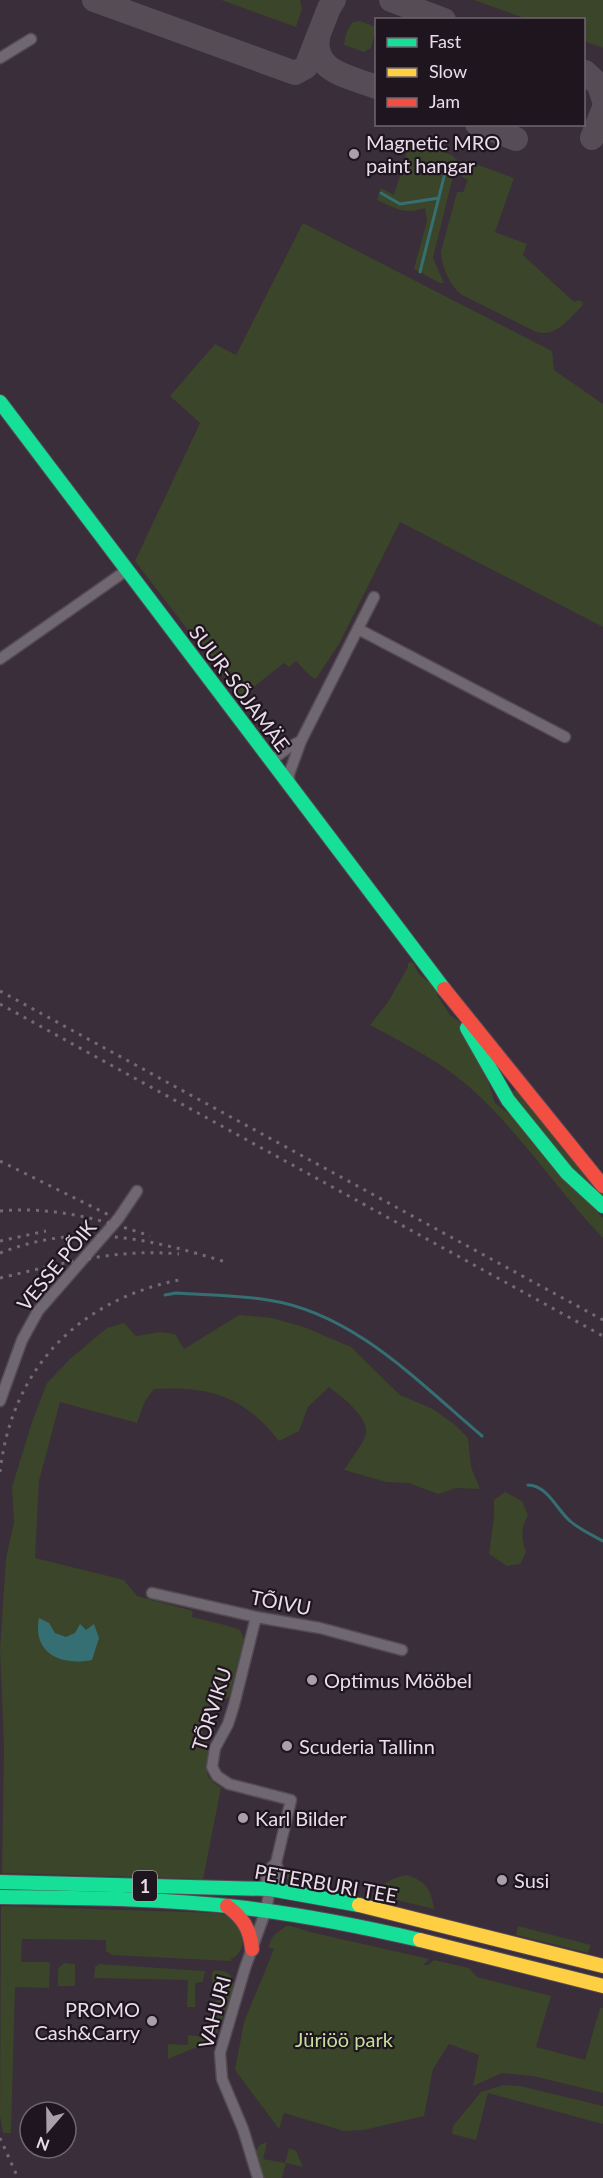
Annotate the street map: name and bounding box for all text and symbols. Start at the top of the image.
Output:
legend [375,18,585,126]
text: Fast [429,30,462,52]
text: Slow [429,60,467,82]
text: Jam [429,90,460,112]
place label: Magnetic MRO paint hangar [366,130,500,177]
marker: Magnetic MRO paint hangar [347,147,361,161]
street label: SUUR-SÕJAMÄE [185,620,295,756]
street label: VESSE PÕIK [11,1214,101,1315]
street label: TÕIVU [249,1584,313,1620]
street label: TÕRVIKU [186,1664,236,1754]
place label: Optimus Mööbel [324,1668,472,1692]
marker: Optimus Mööbel [305,1673,319,1687]
place label: Scuderia Tallinn [299,1734,435,1758]
marker: Scuderia Tallinn [280,1739,294,1753]
place label: Karl Bilder [255,1806,347,1830]
marker: Karl Bilder [236,1811,250,1825]
street label: PETERBURI TEE [253,1859,399,1907]
place label: Susi [514,1868,549,1892]
road number: 1 [133,1871,157,1901]
marker: Susi [495,1873,509,1887]
street label: VAHURI [193,1973,235,2051]
place label: PROMO Cash&Carry [34,1997,141,2044]
marker: PROMO Cash&Carry [145,2014,159,2028]
park label: Jüriöö park [295,2027,394,2051]
north arrow [18,2100,78,2160]
text: N [34,2134,52,2156]

